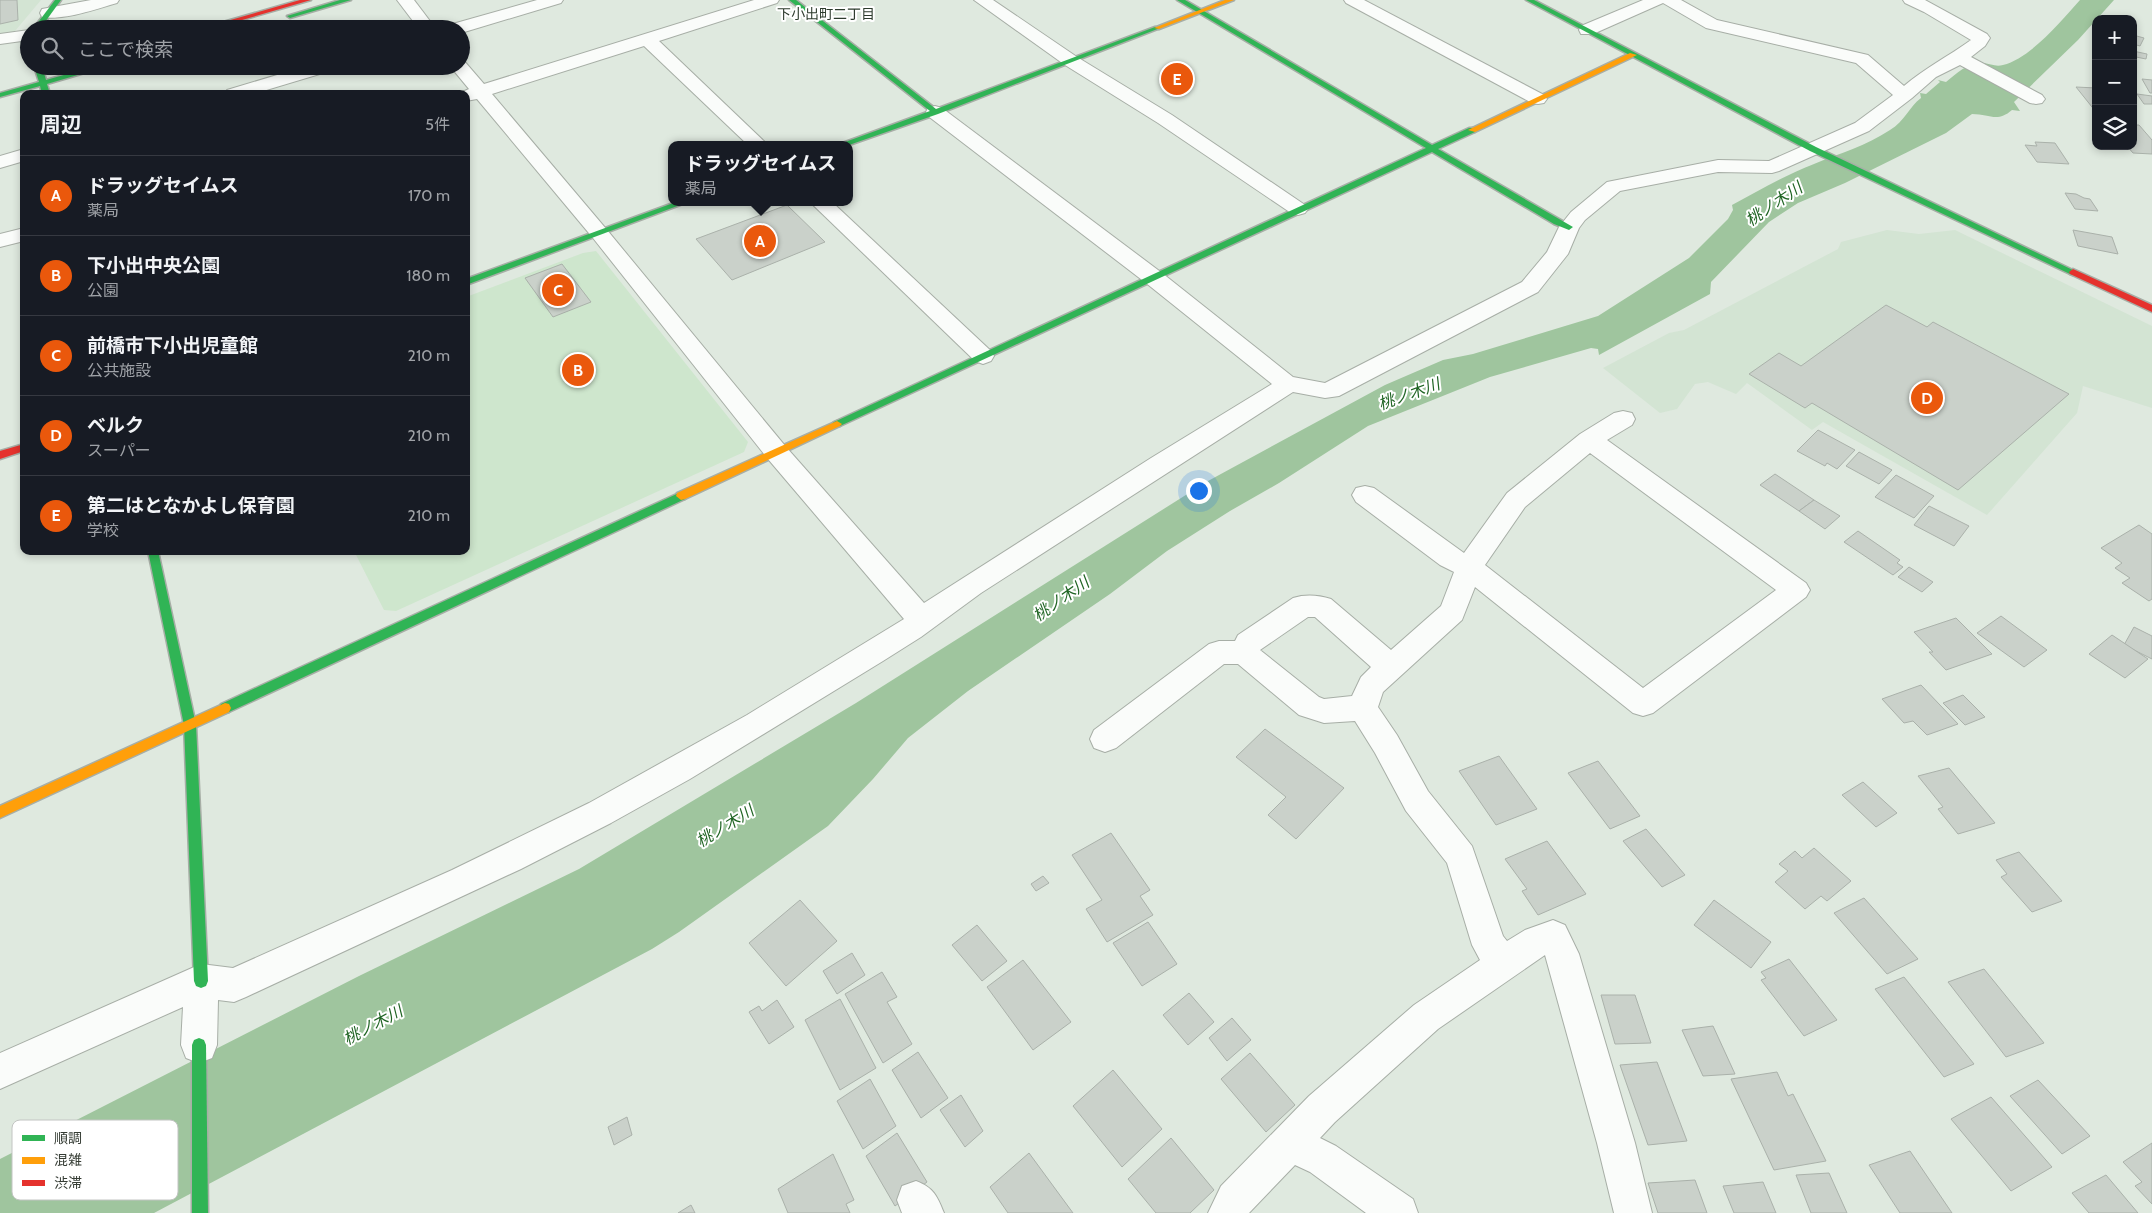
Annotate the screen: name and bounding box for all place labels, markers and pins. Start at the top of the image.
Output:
pin: E [1161,60,1193,98]
pin: A [744,222,776,260]
pin: C [542,271,574,309]
pin: B [562,351,594,389]
pin: D [1911,379,1943,417]

